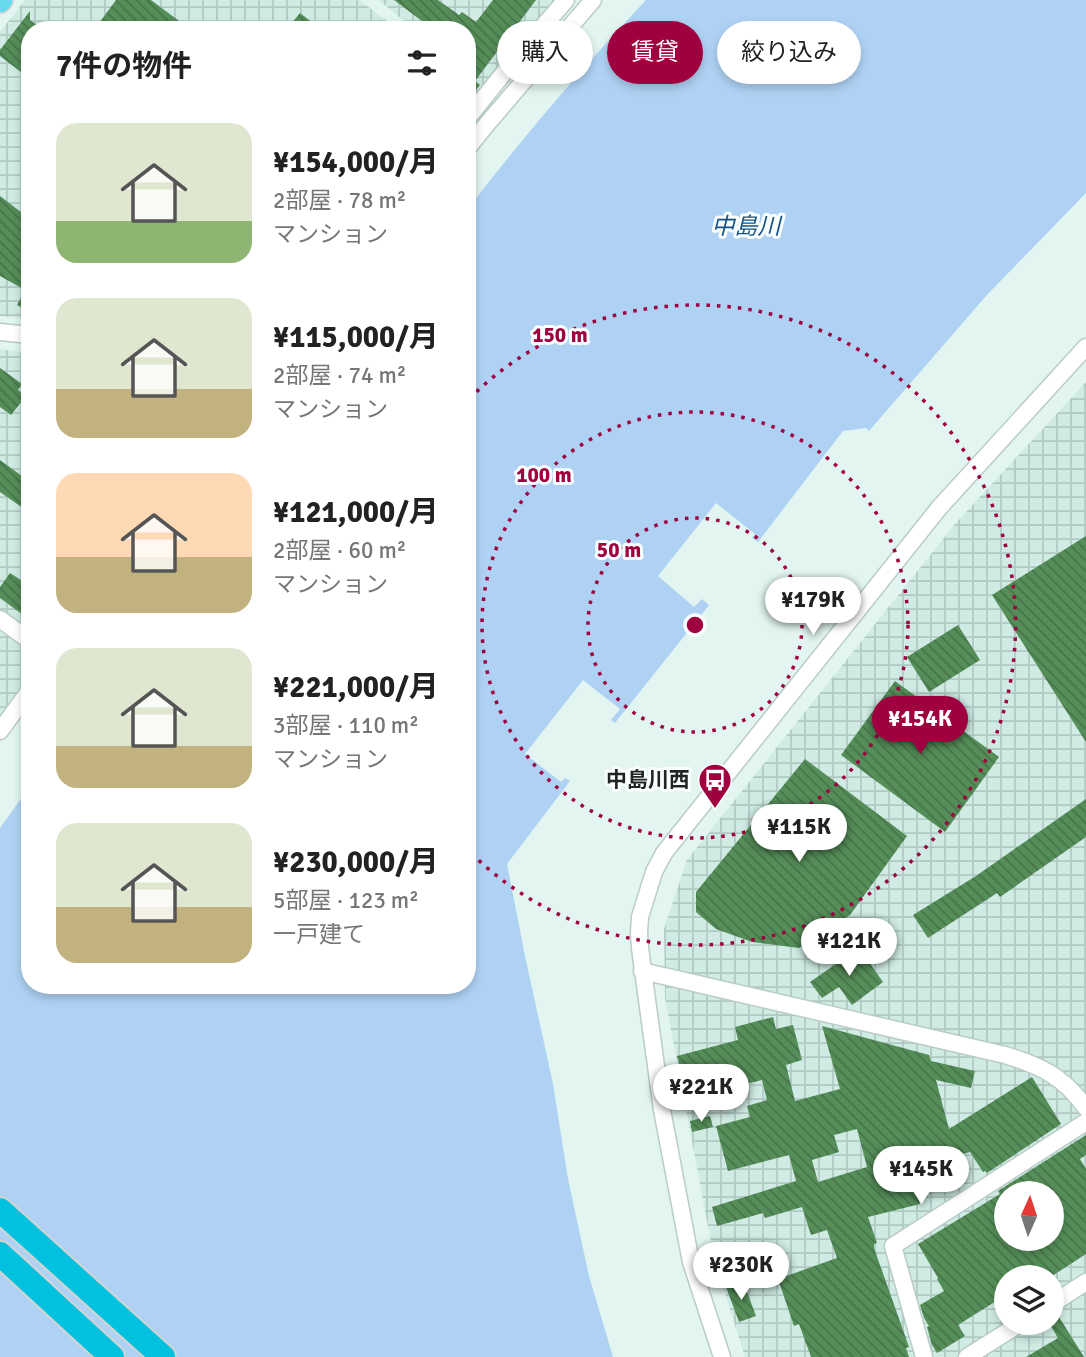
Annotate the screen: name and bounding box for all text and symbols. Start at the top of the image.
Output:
chip: 購入 [497,21,593,84]
chip: 賃貸 [607,21,703,84]
chip: 絞り込み [717,21,861,84]
icon: filters [403,44,441,82]
text: 7件の物件 [56,48,192,85]
text: ¥154,000/月 [273,144,439,181]
icon: home [112,151,196,235]
text: 2部屋 · 78 m² [273,186,406,215]
water label: 中島川 [712,212,784,241]
text: マンション [273,220,388,249]
text: ¥115,000/月 [273,319,439,356]
text: 150 m [532,322,588,348]
icon: home [112,326,196,410]
text: 2部屋 · 74 m² [273,361,406,390]
text: マンション [273,395,388,424]
text: 100 m [516,462,572,488]
text: ¥121,000/月 [273,494,439,531]
icon: home [112,501,196,585]
text: 2部屋 · 60 m² [273,536,406,565]
text: 50 m [597,537,641,563]
text: マンション [273,570,388,599]
pin: ¥179K [764,578,862,637]
text: ¥179K [781,585,845,614]
centre of rings [683,613,707,637]
text: ¥221,000/月 [273,669,439,706]
icon: home [112,676,196,760]
pin: ¥154K [871,696,969,756]
text: ¥154K [888,704,952,733]
text: 3部屋 · 110 m² [273,711,419,740]
text: マンション [273,745,388,774]
bus stop icon: 中島川西 [696,761,734,810]
place label: 中島川西 [606,767,690,793]
pin: ¥115K [750,804,848,864]
text: ¥115K [767,812,831,841]
text: ¥230,000/月 [273,844,439,881]
icon: home [112,851,196,935]
text: 5部屋 · 123 m² [273,886,419,915]
pin: ¥121K [800,918,898,978]
text: 一戸建て [273,920,365,949]
text: ¥121K [817,926,881,955]
pin: ¥221K [652,1064,750,1124]
text: ¥221K [669,1072,733,1101]
pin: ¥145K [872,1146,970,1206]
text: ¥145K [889,1154,953,1183]
north arrow [994,1181,1064,1251]
map controls [994,1181,1064,1335]
pin: ¥230K [692,1242,790,1302]
text: ¥230K [709,1250,773,1279]
button: layers [994,1265,1064,1335]

